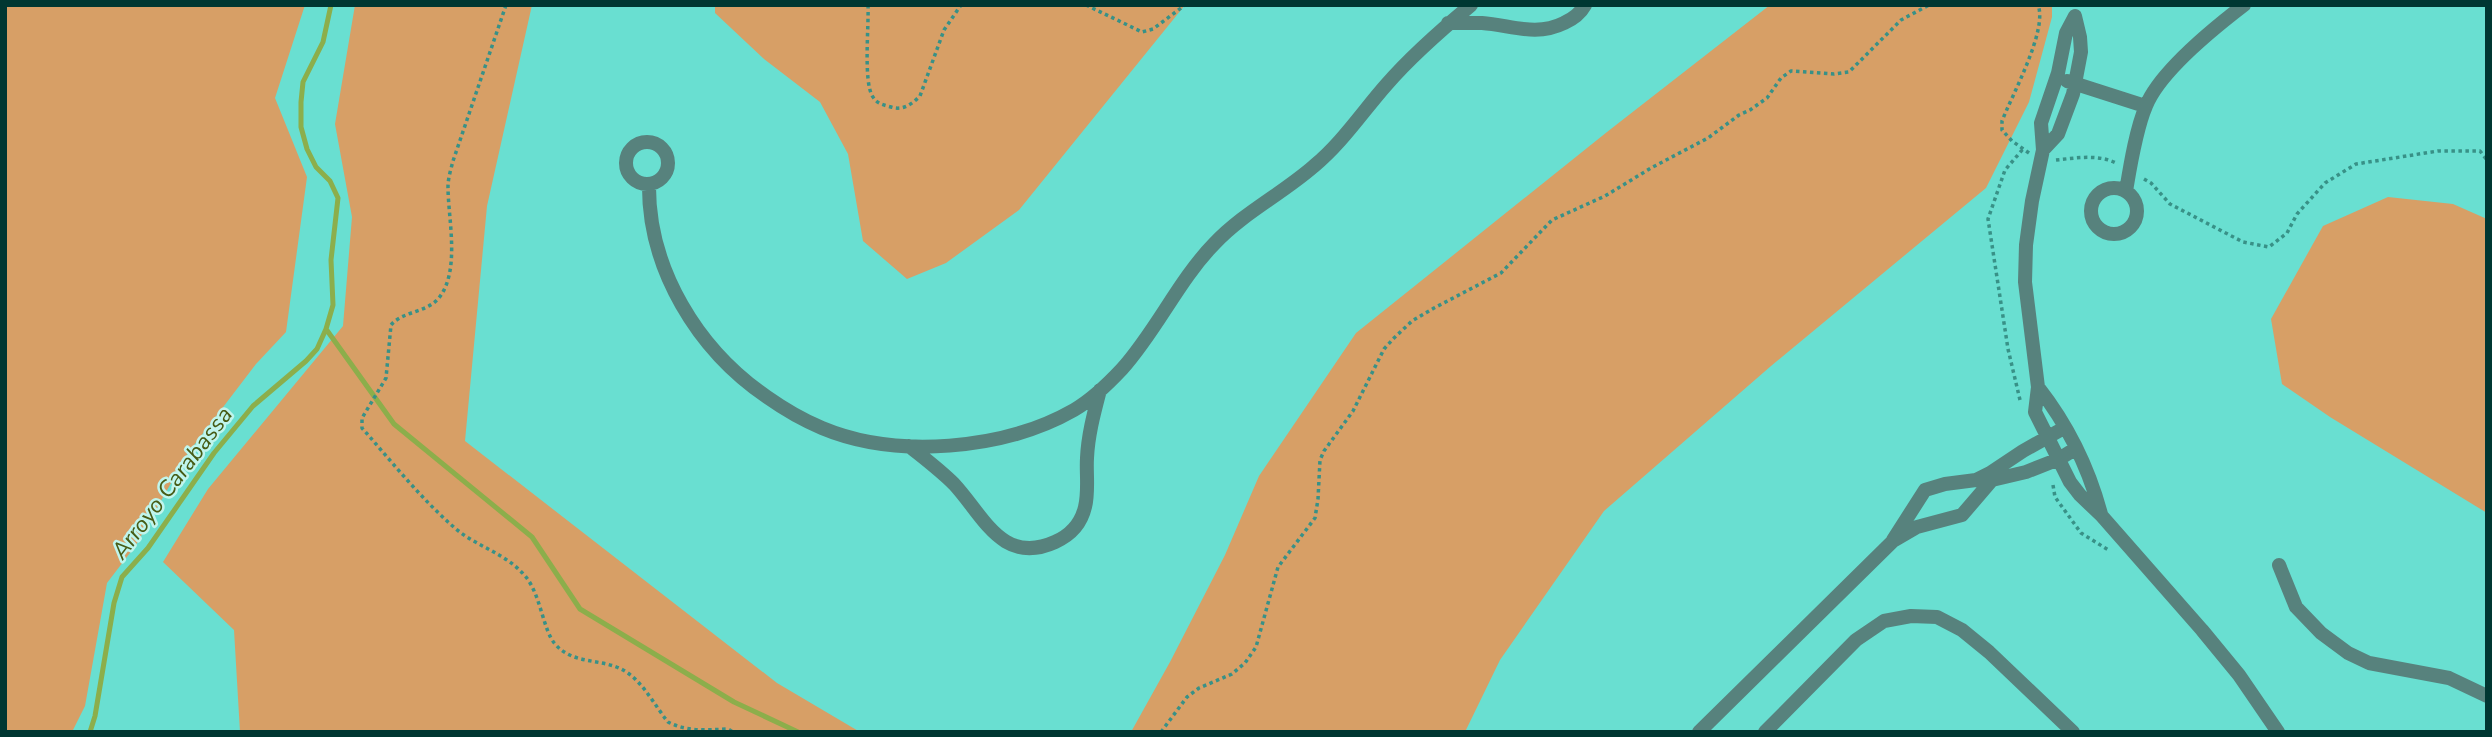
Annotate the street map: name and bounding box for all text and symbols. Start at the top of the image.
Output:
water label: Arroyo Carabassa [104,400,240,566]

